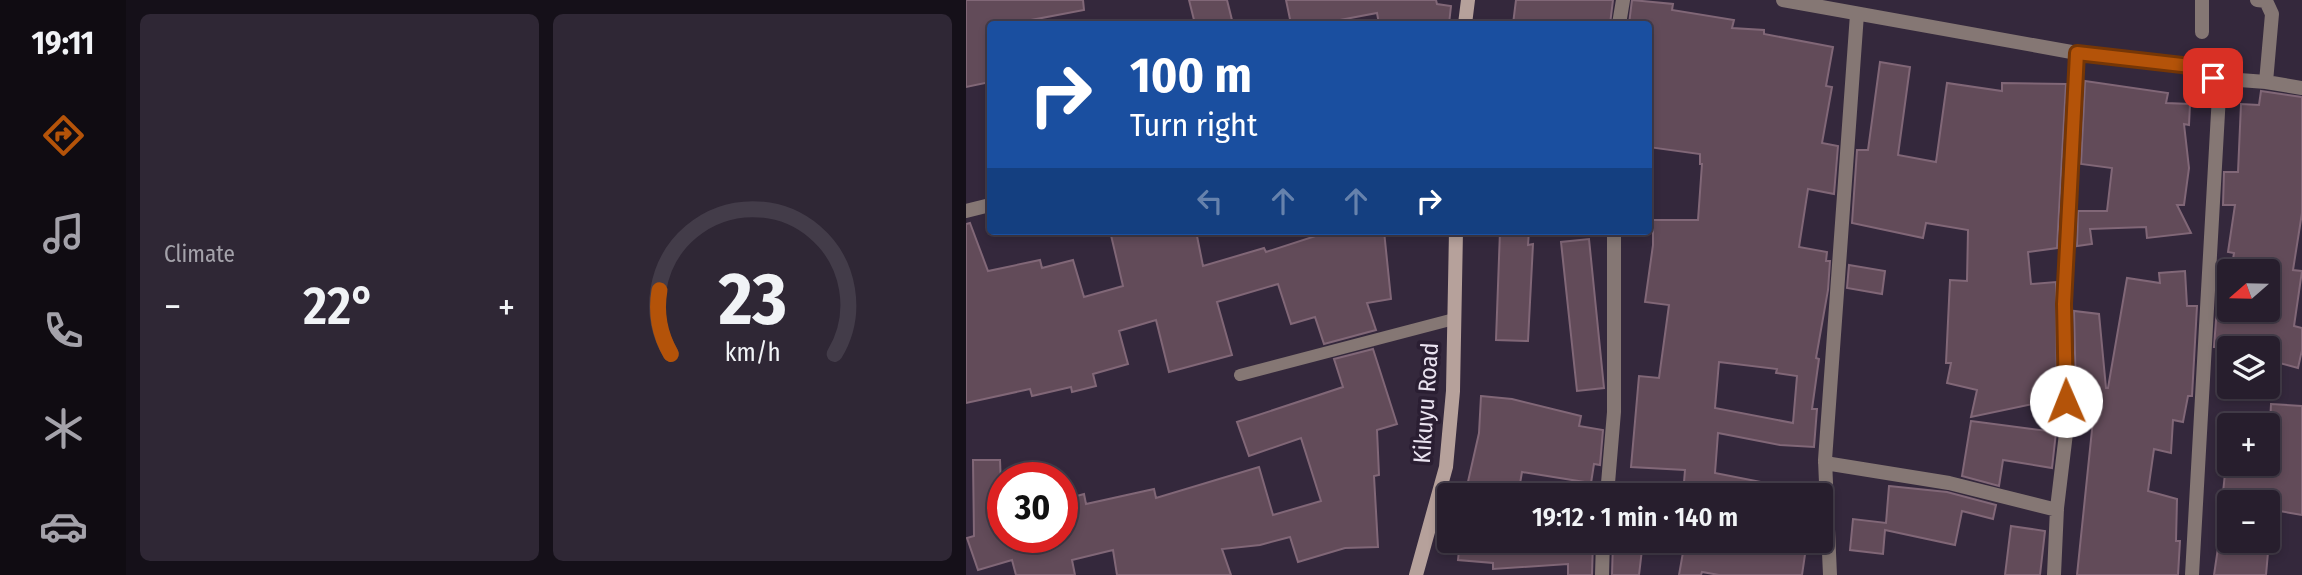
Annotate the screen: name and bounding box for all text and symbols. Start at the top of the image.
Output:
text: 19:11 [32,24,94,62]
text: 100 m [1130,46,1252,105]
pin [2183,48,2243,108]
icon: right [1015,49,1106,140]
icon: arrive [2194,59,2232,97]
text: Turn right [1130,106,1257,144]
icon: directions [39,111,88,160]
icon: left [1191,182,1229,220]
icon: ahead [1264,182,1302,220]
icon: ahead [1337,182,1375,220]
icon: right [1410,182,1448,220]
icon: music [39,209,88,258]
text: Climate [164,240,235,268]
text: 23 [717,256,787,343]
north arrow [2217,259,2280,322]
map controls [2217,259,2280,553]
text: 22° [303,275,375,338]
text: − [164,284,181,330]
text: + [498,284,515,330]
icon: phone [39,306,88,355]
button: layers [2217,336,2280,399]
text: km/h [725,337,780,367]
street label: Kikuyu Road [1408,342,1444,464]
position arrow [2029,364,2103,438]
icon: climate [39,404,88,453]
button: + [2217,413,2280,476]
speed limit sign: 30 [987,462,1078,553]
button: − [2217,490,2280,553]
icon: car [39,502,88,551]
text: 19:12 · 1 min · 140 m [1532,502,1738,533]

